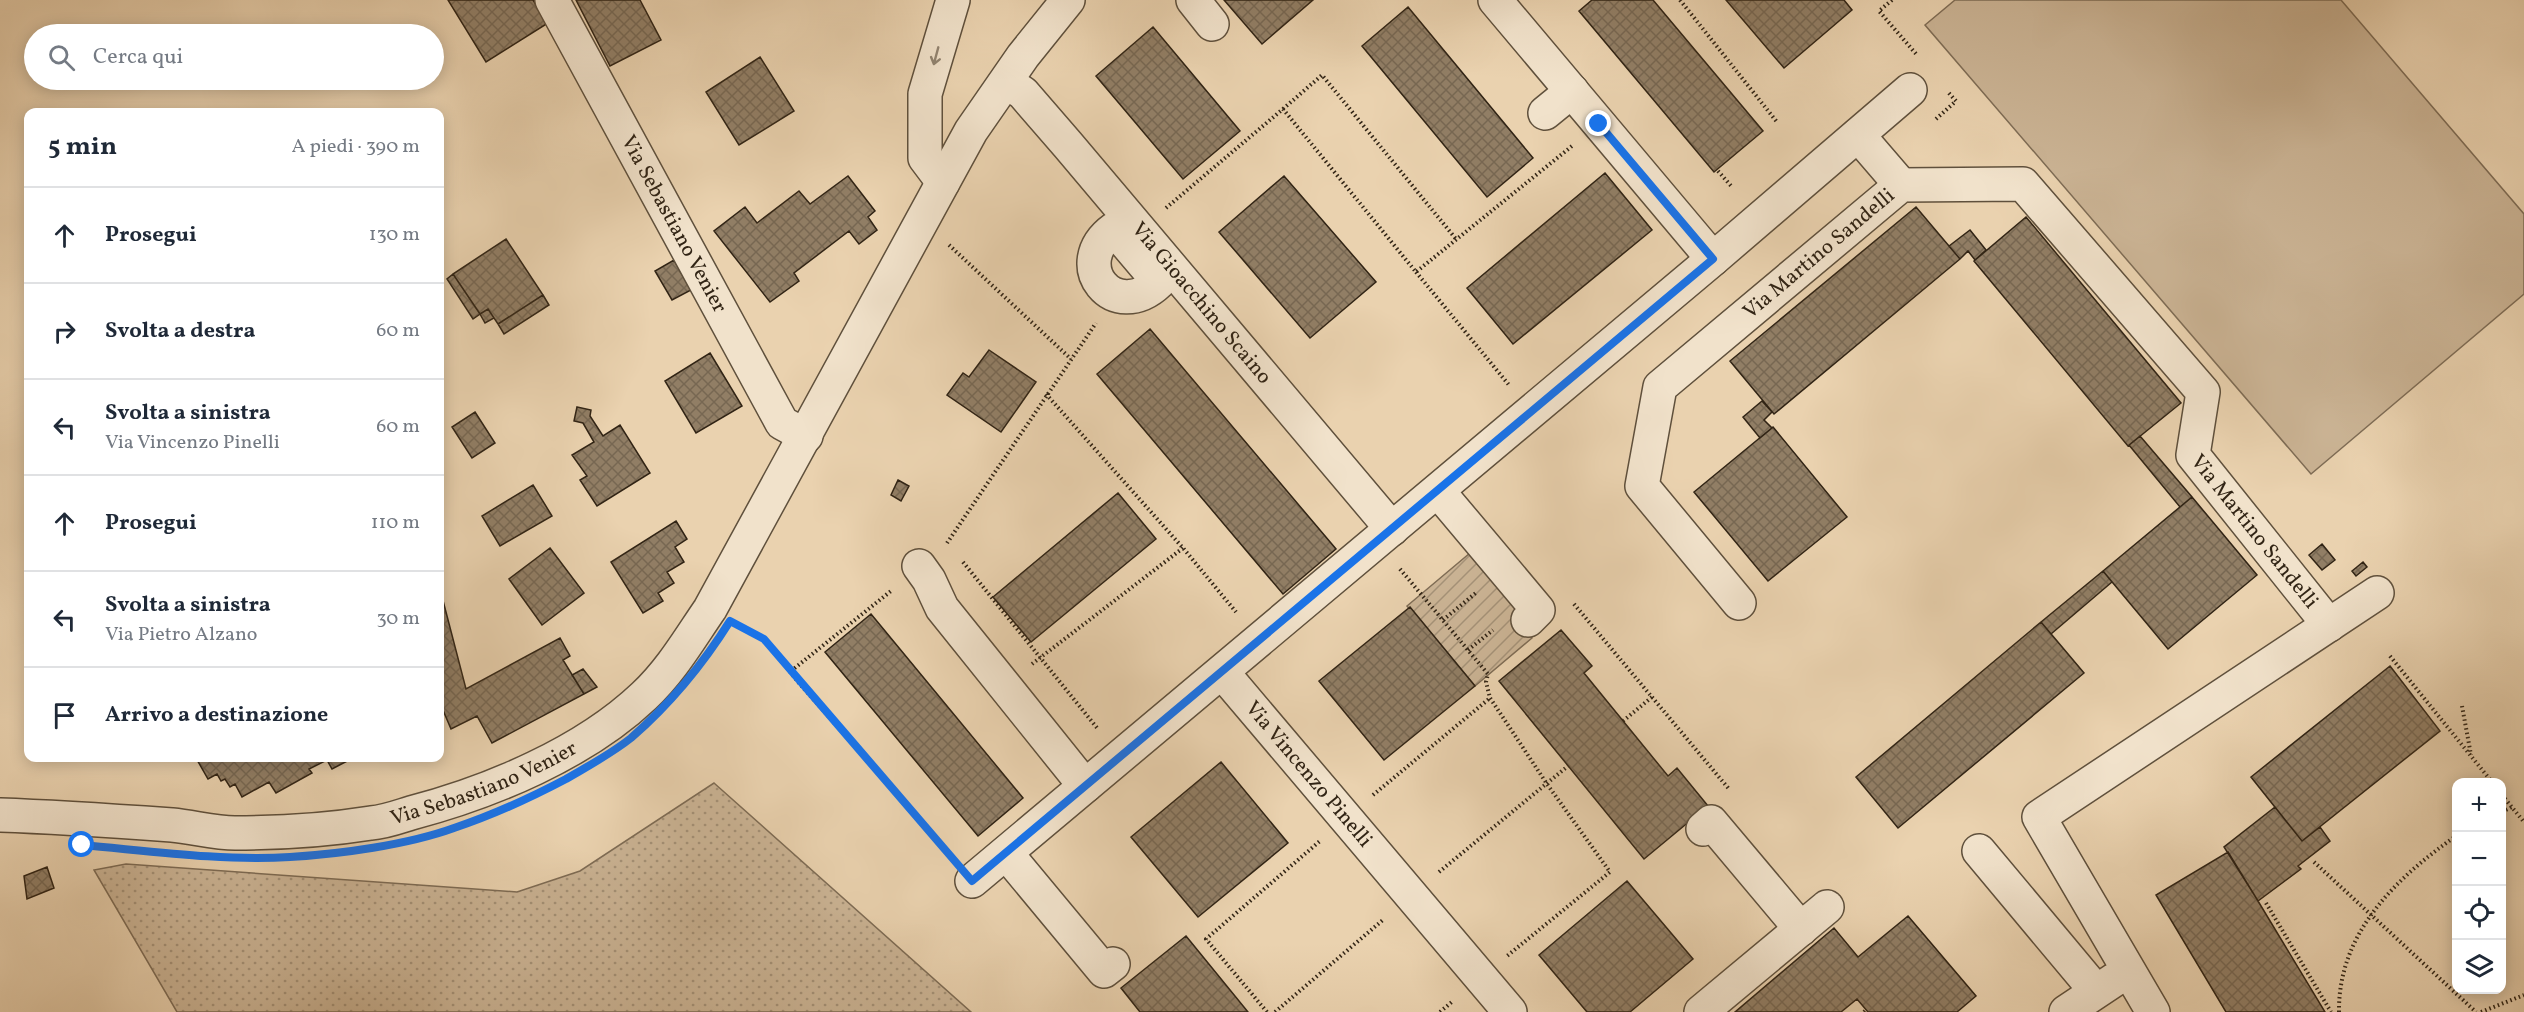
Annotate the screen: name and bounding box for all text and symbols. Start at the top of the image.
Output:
search box [24,24,444,90]
icon: search [45,41,78,74]
text: Cerca qui [93,42,183,73]
one-way arrow [929,46,941,65]
route end [1585,110,1611,136]
text: 5 min [48,129,117,165]
street label: Via Sebastiano Venier [614,130,734,318]
text: A piedi · 390 m [291,133,420,161]
street label: Via Martino Sandelli [1737,182,1901,326]
street label: Via Gioacchino Scaino [1125,216,1278,391]
icon: ahead [48,219,81,252]
text: Prosegui [105,220,197,251]
text: 130 m [369,221,420,249]
icon: right [48,315,81,348]
text: Svolta a destra [105,316,256,347]
text: 60 m [376,317,420,345]
text: Svolta a sinistra [105,398,271,429]
icon: left [48,411,81,444]
text: 60 m [376,413,420,441]
text: Via Vincenzo Pinelli [105,429,280,457]
street label: Via Martino Sandelli [2184,448,2325,615]
icon: ahead [48,507,81,540]
text: Prosegui [105,508,197,539]
text: 110 m [371,509,420,537]
text: Svolta a sinistra [105,590,271,621]
icon: left [48,603,81,636]
text: 30 m [376,605,420,633]
text: Via Pietro Alzano [105,621,257,649]
street label: Via Vincenzo Pinelli [1238,695,1379,854]
icon: arrive [48,699,81,732]
text: Arrivo a destinazione [105,700,328,731]
street label: Via Sebastiano Venier [387,734,583,833]
map controls [2452,778,2506,994]
button: + [2452,778,2506,832]
route start [68,831,94,857]
button: − [2452,832,2506,886]
button: locate [2452,886,2506,940]
button: layers [2452,940,2506,994]

